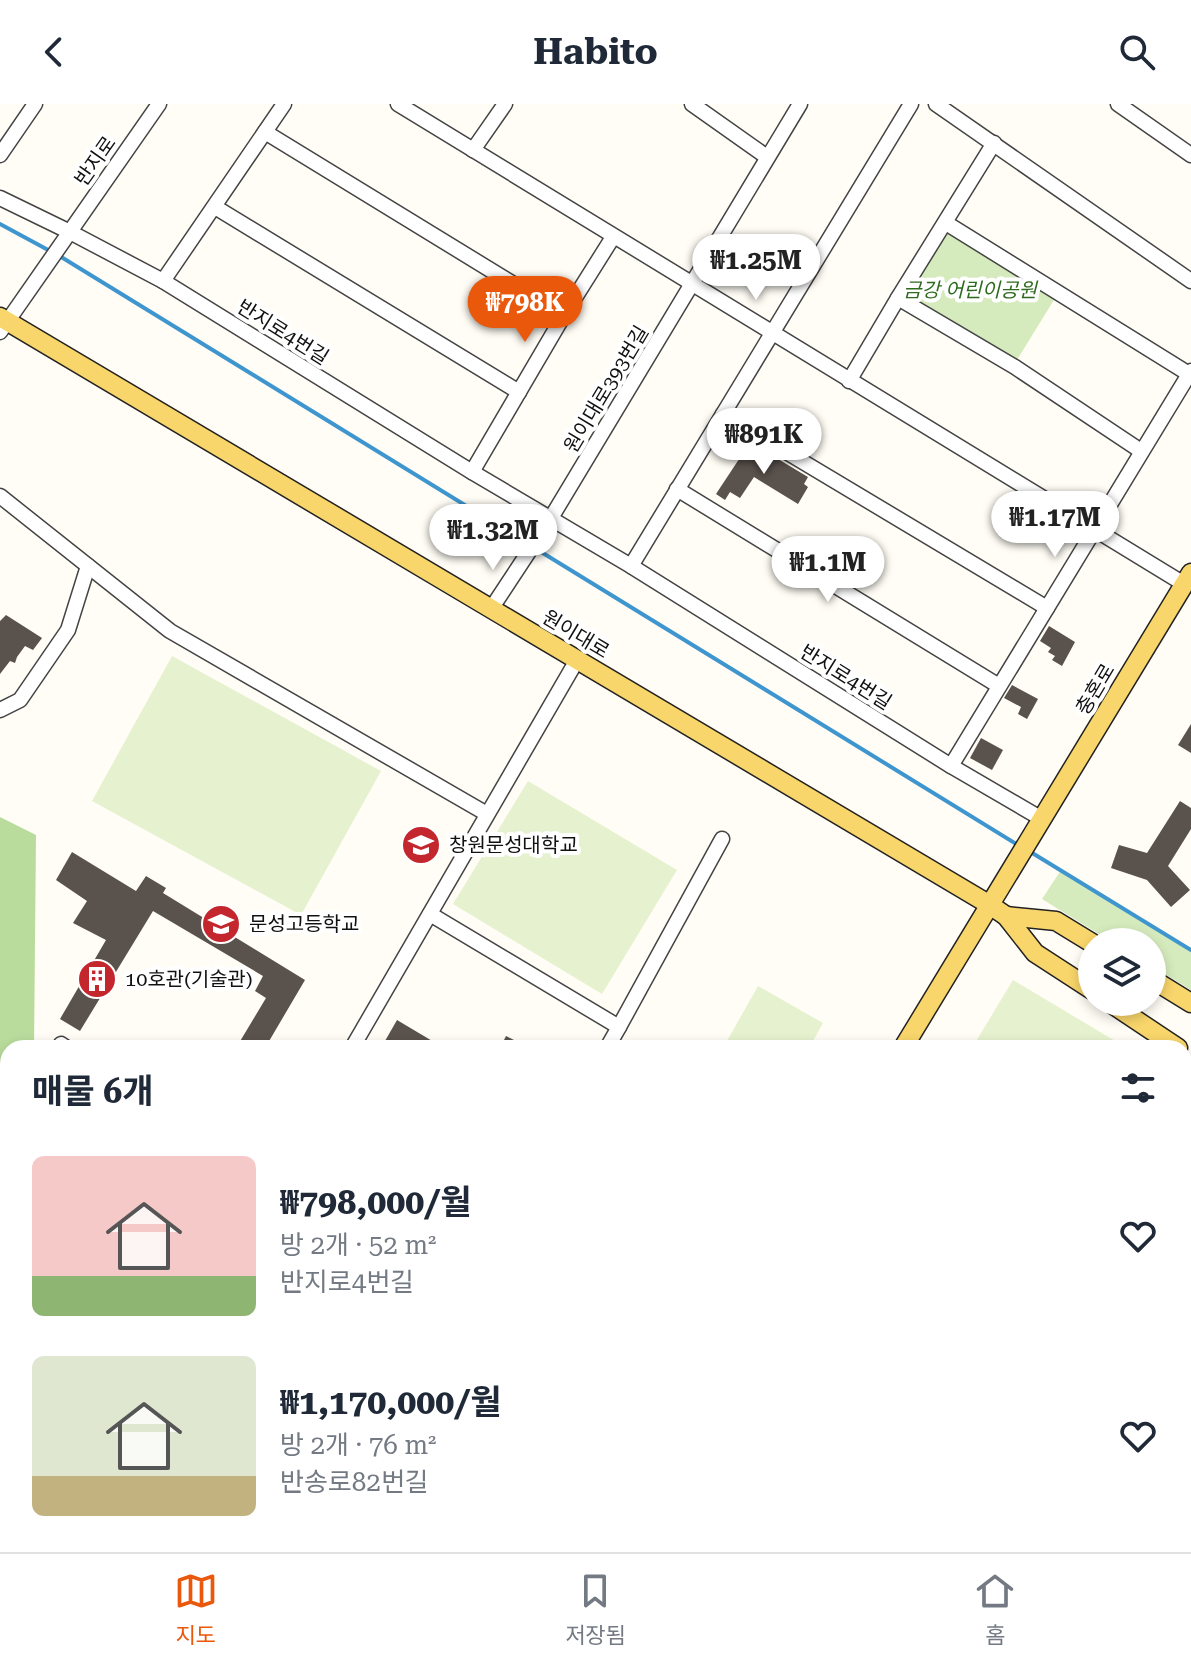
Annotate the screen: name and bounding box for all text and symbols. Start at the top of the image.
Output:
icon: back [32,30,76,74]
icon: search [1115,30,1159,74]
text: Habito [533,31,658,73]
street label: 반지로 [69,132,121,190]
pin: ₩1.25M [691,234,821,302]
text: ₩1.25M [710,245,802,275]
pin: ₩798K [469,276,581,344]
park label: 금강 어린이공원 [903,278,1039,302]
text: ₩798K [486,287,564,317]
street label: 반지로4번길 [233,294,333,370]
street label: 원이대로393번길 [559,321,653,457]
pin: ₩891K [708,408,820,476]
text: ₩891K [725,419,803,449]
pin: ₩1.17M [990,491,1120,559]
text: ₩1.17M [1009,502,1101,532]
pin: ₩1.32M [428,504,558,572]
text: ₩1.32M [447,515,539,545]
pin: ₩1.1M [772,536,884,604]
text: ₩1.1M [790,547,867,577]
street label: 원이대로 [538,605,614,663]
street label: 반지로4번길 [796,639,896,715]
street label: 충혼로 [1070,659,1120,719]
school or university icon: 창원문성대학교 [400,824,442,866]
place label: 창원문성대학교 [449,833,578,857]
school or university icon: 문성고등학교 [200,903,242,945]
place label: 문성고등학교 [249,912,359,936]
map controls [1078,928,1166,1016]
button: layers [1078,928,1166,1016]
building icon: 10호관(기술관) [76,958,118,1000]
place label: 10호관(기술관) [125,967,252,991]
icon: filters [1116,1066,1160,1110]
text: 매물 6개 [32,1071,153,1111]
text: ₩798,000/월 [280,1182,471,1222]
icon: home [96,1188,192,1284]
icon: heart [1116,1214,1160,1258]
text: 방 2개 · 52 m² [280,1230,437,1260]
text: 반지로4번길 [280,1267,414,1297]
text: ₩1,170,000/월 [280,1382,501,1422]
icon: home [96,1388,192,1484]
icon: heart [1116,1414,1160,1458]
text: 방 2개 · 76 m² [280,1430,437,1460]
text: 반송로82번길 [280,1467,429,1497]
tab: 지도 [174,1569,218,1649]
tab: 저장됨 [565,1569,626,1649]
tab: 홈 [973,1569,1017,1649]

